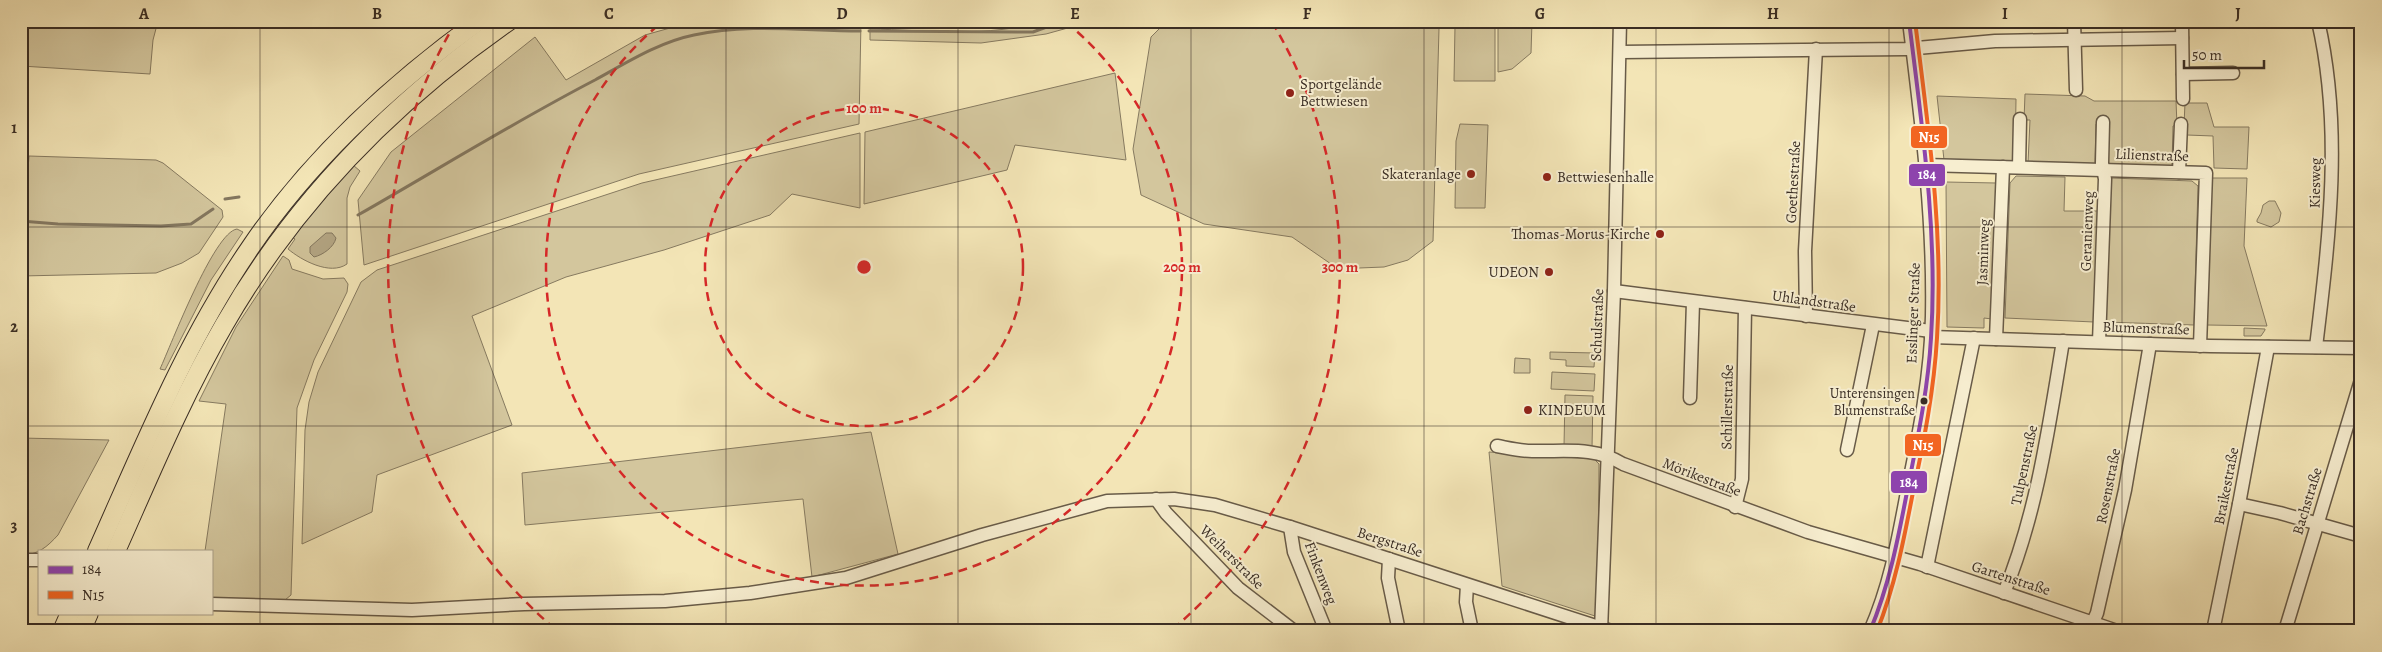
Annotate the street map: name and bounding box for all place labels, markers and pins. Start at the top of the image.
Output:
place label: Sportgelände Bettwiesen [1300,74,1382,111]
marker: Sportgelände Bettwiesen [1284,87,1296,99]
place label: Skateranlage [1382,164,1461,184]
place label: Bettwiesenhalle [1557,167,1654,187]
marker: Skateranlage [1465,168,1477,180]
marker: Bettwiesenhalle [1541,171,1553,183]
place label: Thomas-Morus-Kirche [1512,224,1650,244]
marker: Thomas-Morus-Kirche [1654,228,1666,240]
centre of rings [855,258,873,276]
place label: UDEON [1489,262,1539,282]
marker: UDEON [1543,266,1555,278]
place label: Unterensingen Blumenstraße [1830,384,1915,420]
marker: Unterensingen Blumenstraße [1919,396,1929,406]
place label: KINDEUM [1538,400,1606,420]
marker: KINDEUM [1522,404,1534,416]

